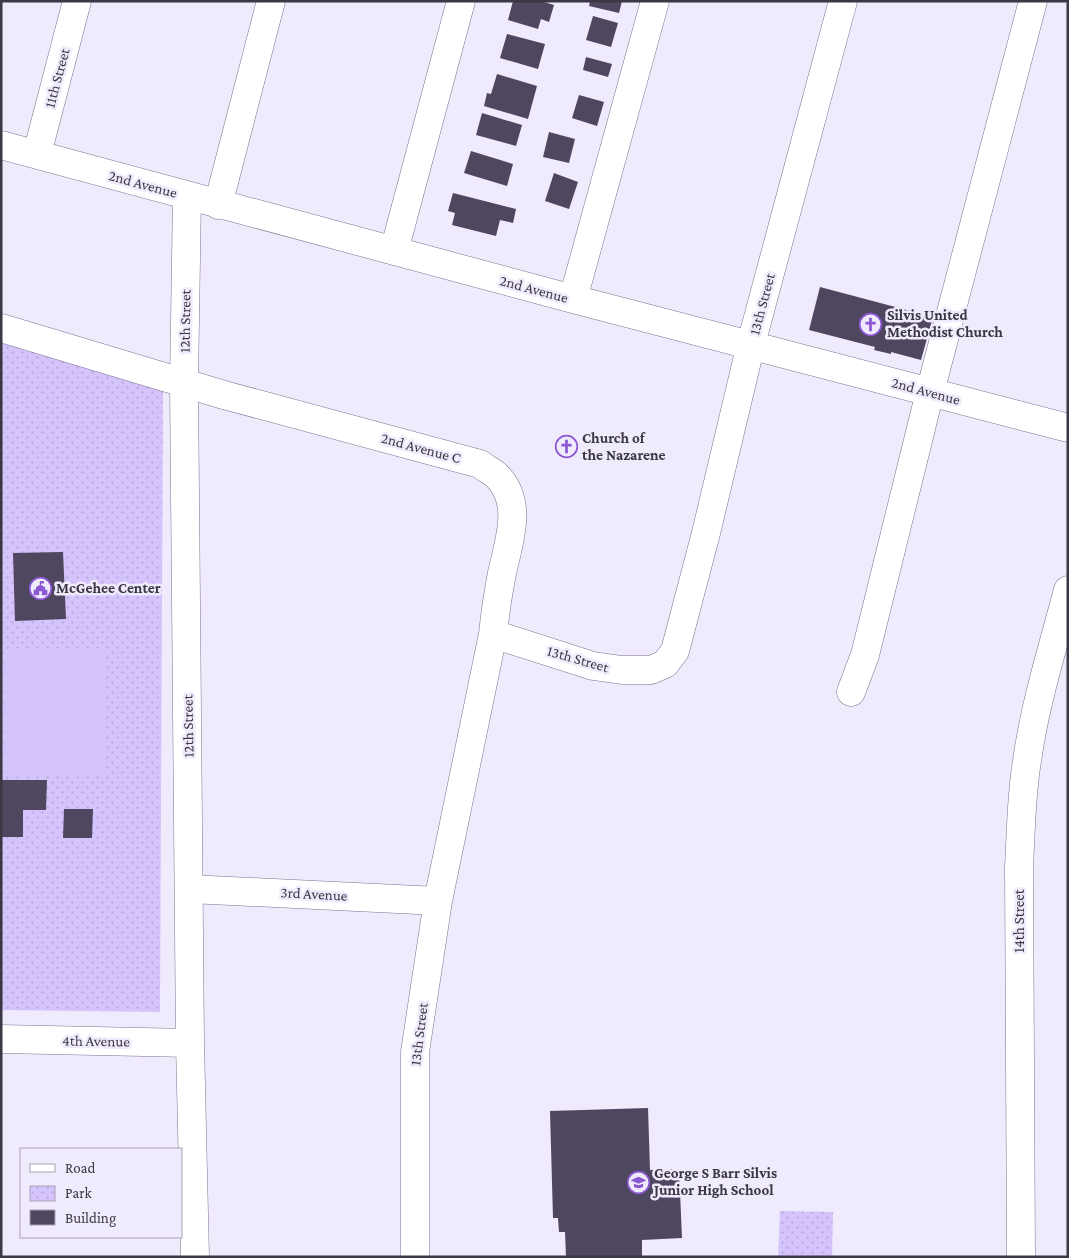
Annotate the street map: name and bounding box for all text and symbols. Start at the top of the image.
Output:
street label: 11th Street [41,45,73,110]
street label: 2nd Avenue [107,167,179,201]
street label: 13th Street [746,270,778,337]
street label: 2nd Avenue [498,272,570,306]
street label: 12th Street [176,288,194,353]
place label: Silvis United Methodist Church [887,307,1003,340]
church icon: Silvis United Methodist Church [859,312,883,336]
street label: 2nd Avenue [890,374,962,408]
street label: 2nd Avenue C [379,430,463,466]
place label: Church of the Nazarene [582,430,666,463]
church icon: Church of the Nazarene [554,435,578,459]
public building icon: McGehee Center [28,576,52,600]
place label: McGehee Center [56,580,161,596]
street label: 13th Street [545,643,612,676]
street label: 12th Street [179,693,197,758]
street label: 3rd Avenue [280,884,348,904]
street label: 14th Street [1011,888,1027,953]
street label: 13th Street [407,1001,431,1066]
street label: 4th Avenue [62,1032,130,1050]
legend [20,1148,182,1238]
text: Road [65,1160,96,1176]
place label: George S Barr Silvis Junior High School [652,1165,777,1198]
school or university icon: George S Barr Silvis Junior High School [626,1170,650,1194]
text: Park [65,1185,92,1201]
text: Building [65,1210,116,1227]

